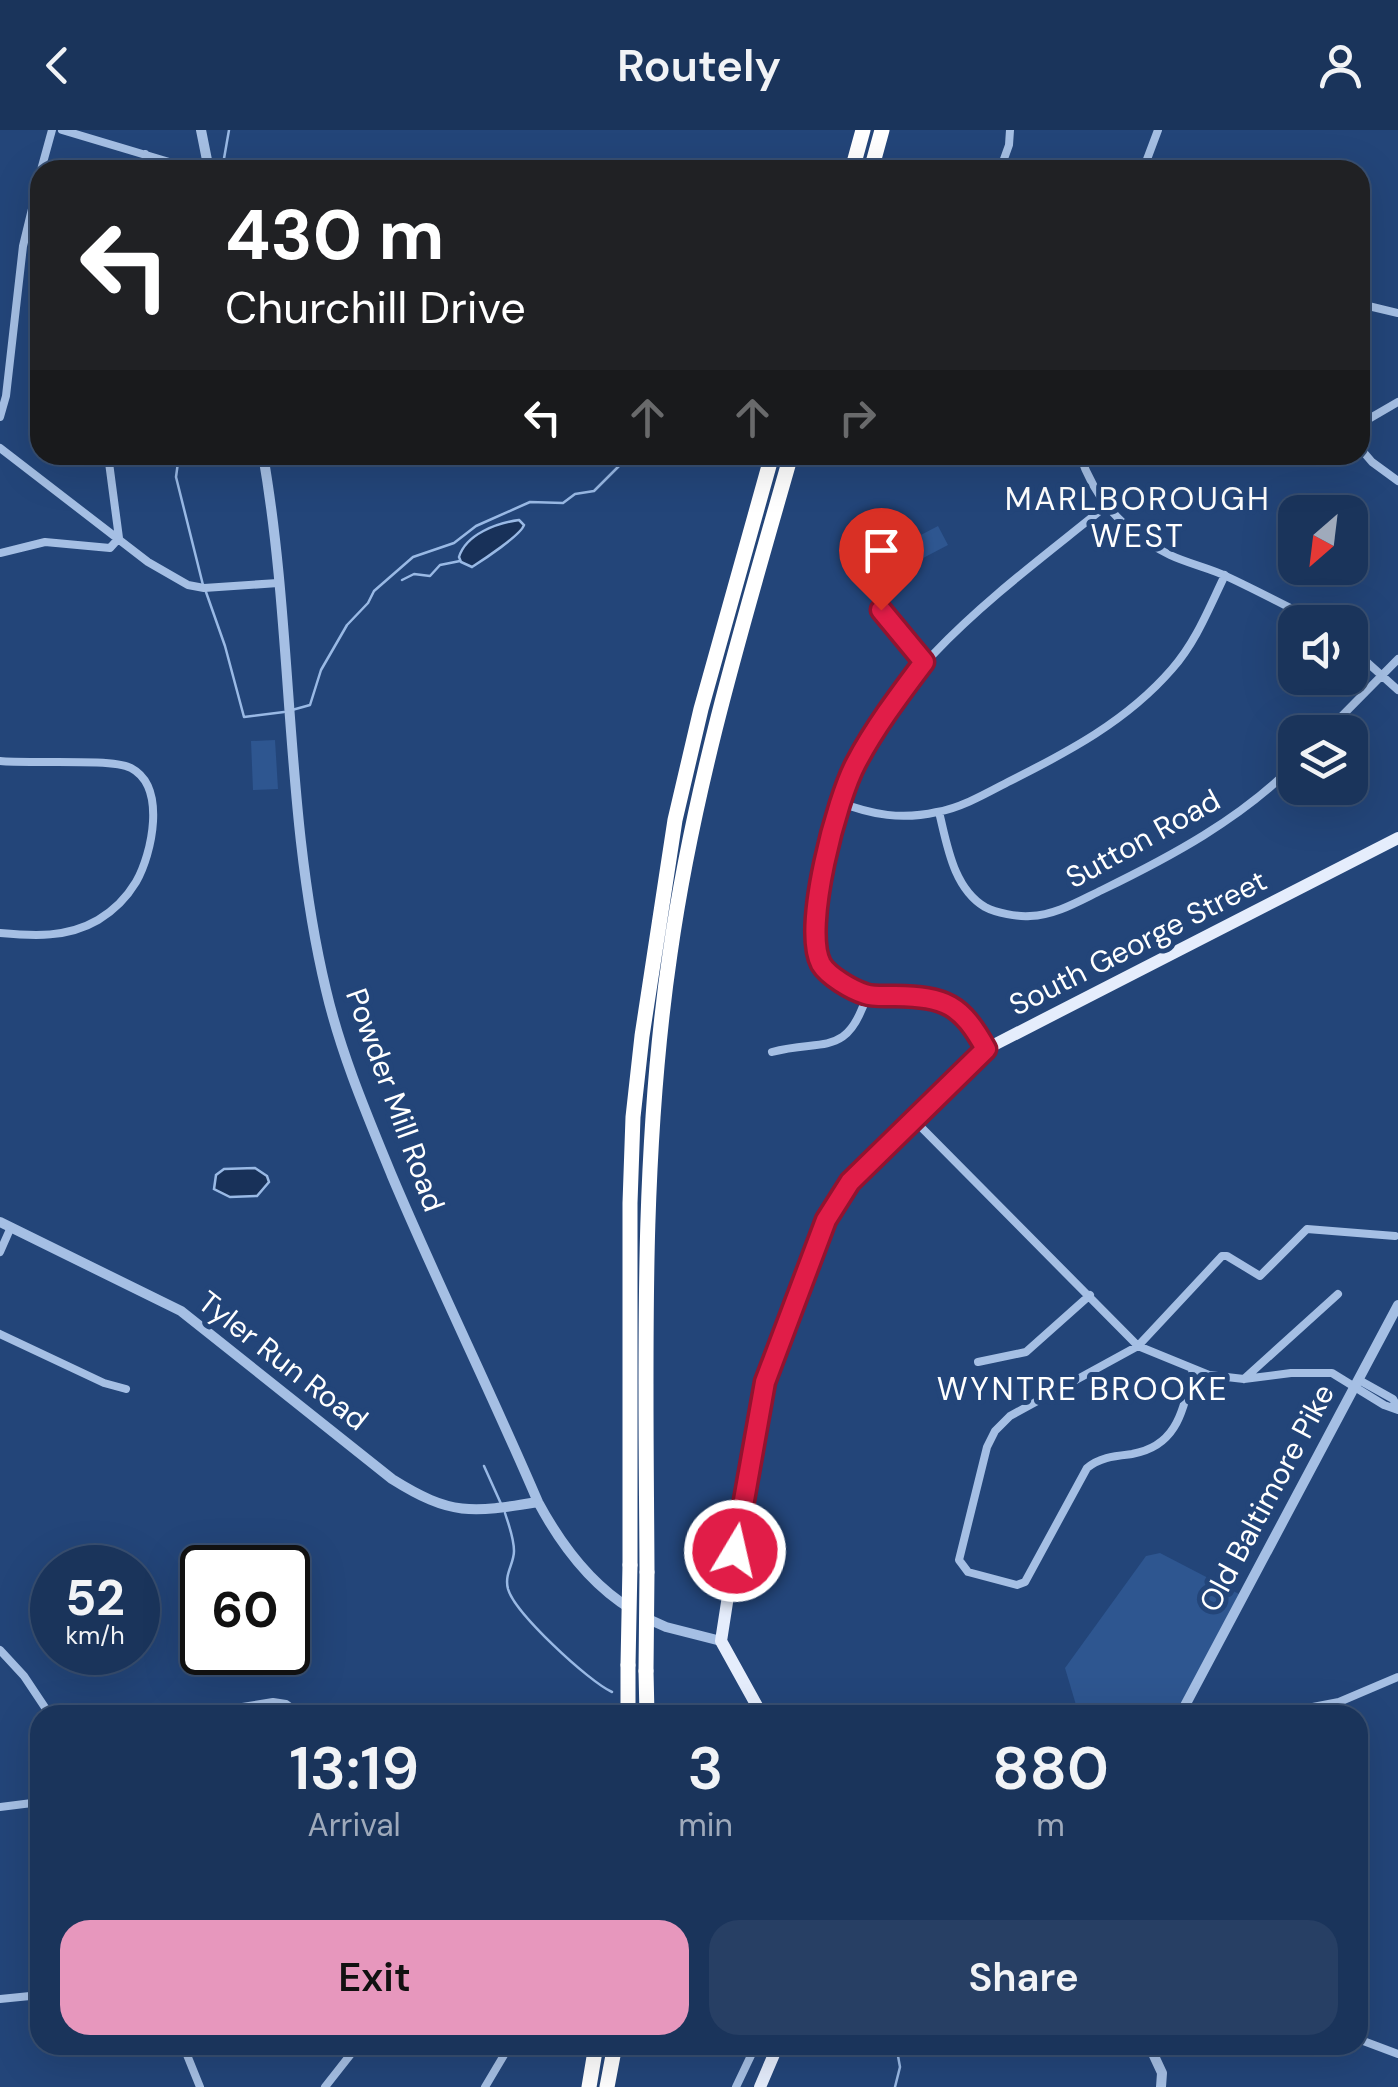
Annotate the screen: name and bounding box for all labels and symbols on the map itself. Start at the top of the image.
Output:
district label: MARLBOROUGH WEST [1005,478,1271,557]
north arrow [1278,495,1368,585]
pin [839,508,924,611]
street label: Sutton Road [1059,780,1227,897]
street label: South George Street [1002,861,1273,1024]
street label: Powder Mill Road [337,983,454,1217]
street label: Tyler Run Road [191,1282,376,1439]
district label: WYNTRE BROOKE [937,1368,1229,1410]
street label: Old Baltimore Pike [1190,1377,1343,1618]
position arrow [683,1499,787,1603]
speed limit sign: 60 [180,1545,310,1675]

